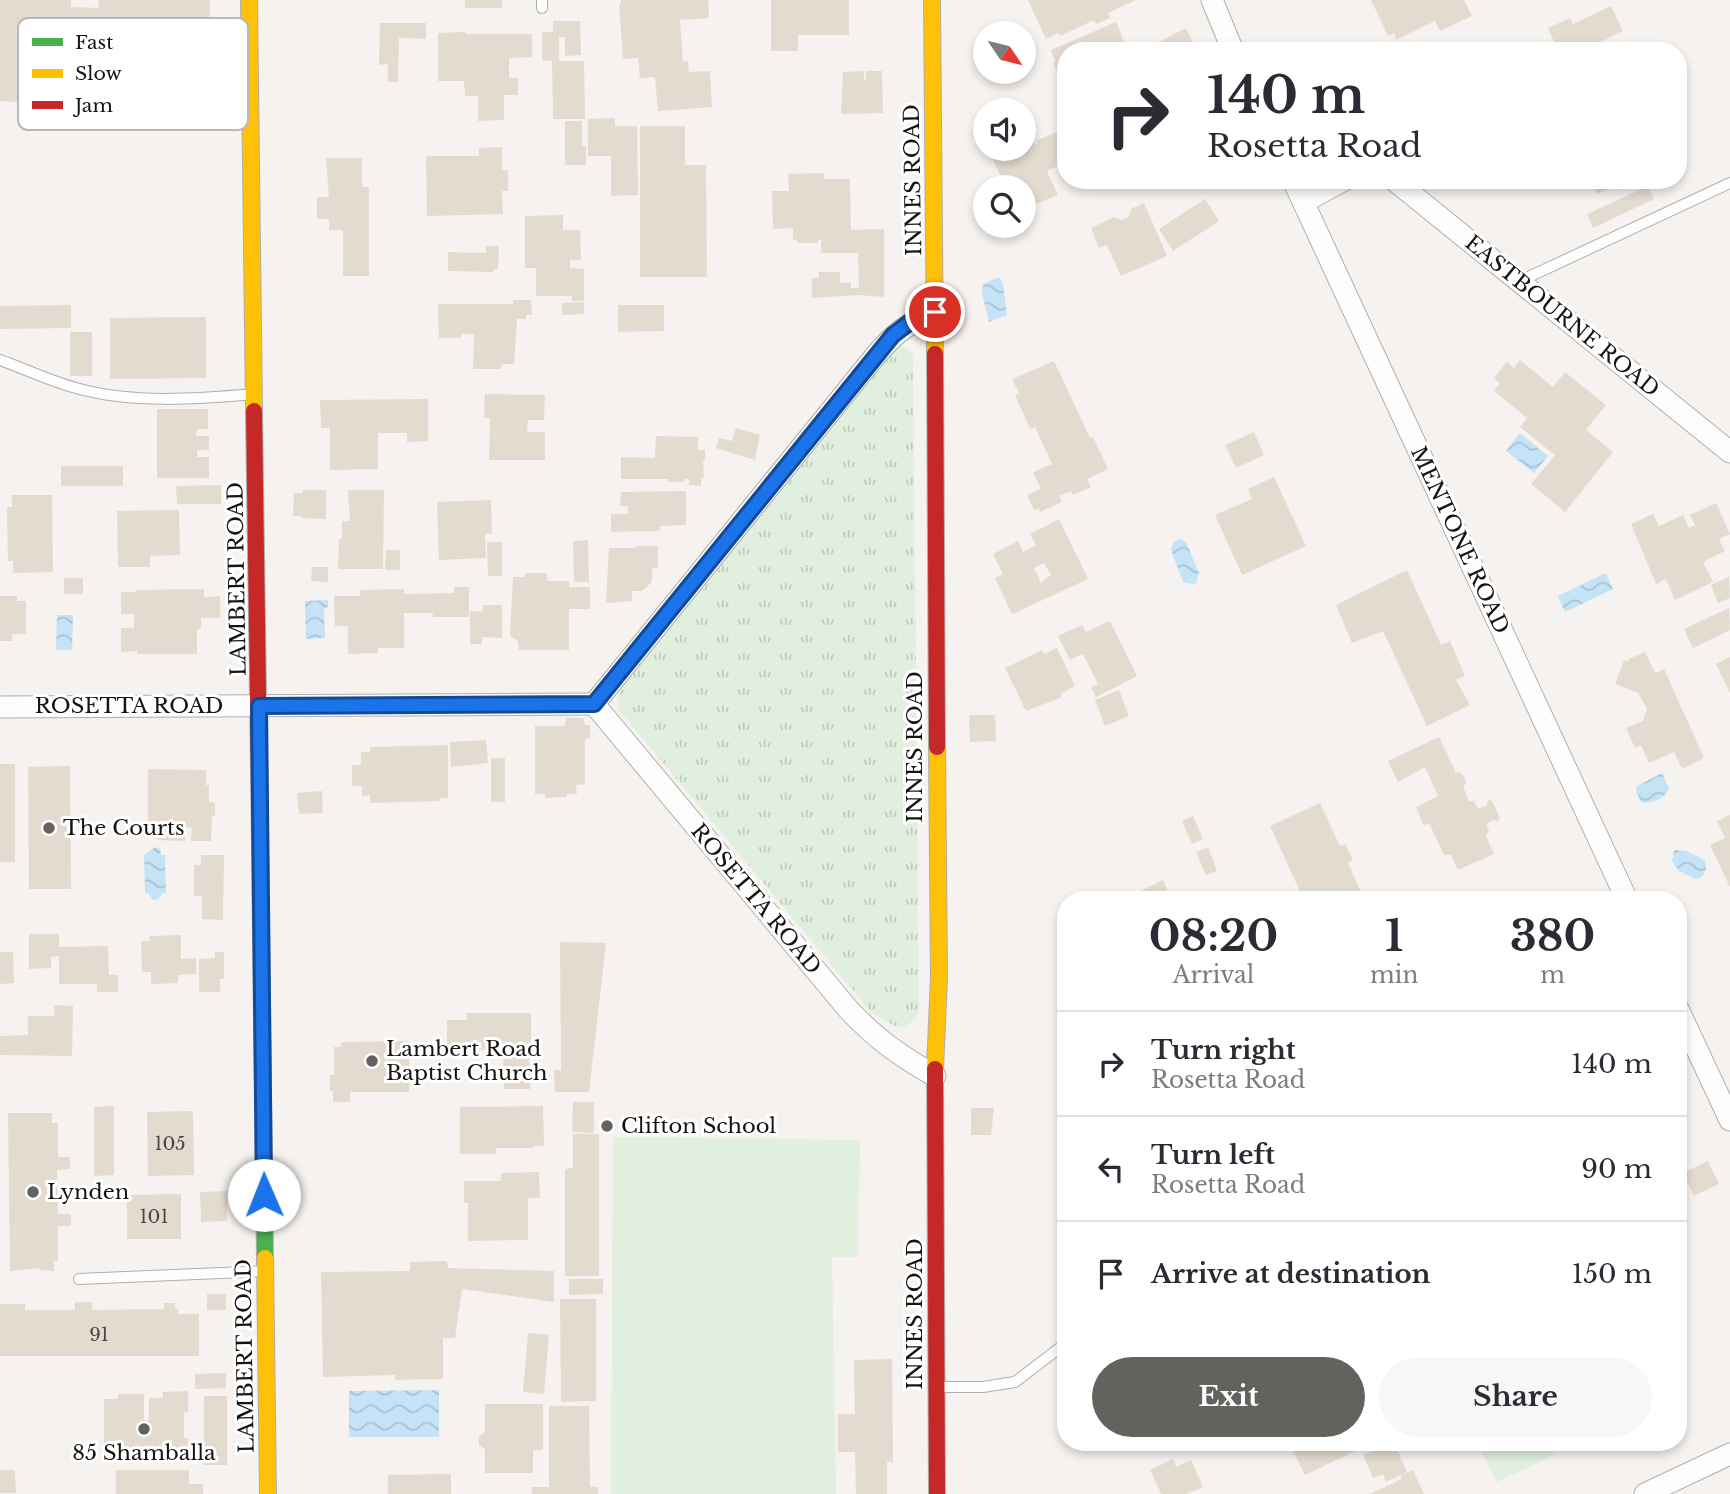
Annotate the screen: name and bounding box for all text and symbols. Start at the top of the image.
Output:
legend [18,18,248,130]
north arrow [973,21,1036,84]
map controls [973,21,1036,238]
text: Fast [75,31,114,54]
text: Slow [75,62,122,85]
text: 140 m [1207,65,1365,126]
icon: right [1092,70,1183,161]
text: Jam [72,94,113,117]
button: sound [973,98,1036,161]
street label: INNES ROAD [899,104,927,256]
text: Rosetta Road [1207,126,1422,166]
button: search [973,175,1036,238]
street label: EASTBOURNE ROAD [1460,230,1664,402]
pin [905,282,965,342]
icon: arrive [916,293,954,331]
street label: MENTONE ROAD [1405,442,1515,638]
street label: LAMBERT ROAD [222,482,252,676]
street label: INNES ROAD [902,671,928,823]
street label: ROSETTA ROAD [35,693,223,719]
place label: The Courts [63,815,185,841]
street label: ROSETTA ROAD [685,818,827,980]
marker: The Courts [41,820,57,836]
text: 08:20 [1149,910,1278,962]
text: 1 [1385,910,1403,962]
text: 380 [1510,910,1595,962]
text: Arrival [1173,961,1254,989]
text: min [1370,961,1418,989]
text: m [1540,961,1565,989]
text: Turn right [1151,1034,1296,1066]
place label: Lambert Road Baptist Church [386,1036,547,1086]
icon: right [1092,1045,1130,1083]
text: 140 m [1571,1048,1652,1080]
marker: Lambert Road Baptist Church [364,1053,380,1069]
text: Rosetta Road [1151,1066,1305,1094]
place label: Clifton School [621,1113,776,1139]
marker: Clifton School [599,1118,615,1134]
house number: 105 [154,1133,186,1155]
text: Turn left [1151,1139,1275,1171]
icon: left [1092,1150,1130,1188]
text: 90 m [1581,1153,1652,1185]
position arrow [227,1158,301,1232]
text: Rosetta Road [1151,1171,1305,1199]
place label: Lynden [47,1179,129,1205]
marker: Lynden [25,1184,41,1200]
house number: 101 [140,1206,168,1228]
street label: INNES ROAD [902,1238,928,1390]
icon: arrive [1092,1255,1130,1293]
text: Arrive at destination [1151,1258,1431,1290]
text: 150 m [1572,1258,1652,1290]
street label: LAMBERT ROAD [230,1259,260,1453]
house number: 91 [89,1324,109,1346]
button: Exit [1092,1357,1365,1437]
button: Share [1379,1357,1652,1437]
marker: 85 Shamballa [136,1421,152,1437]
place label: 85 Shamballa [72,1440,216,1466]

